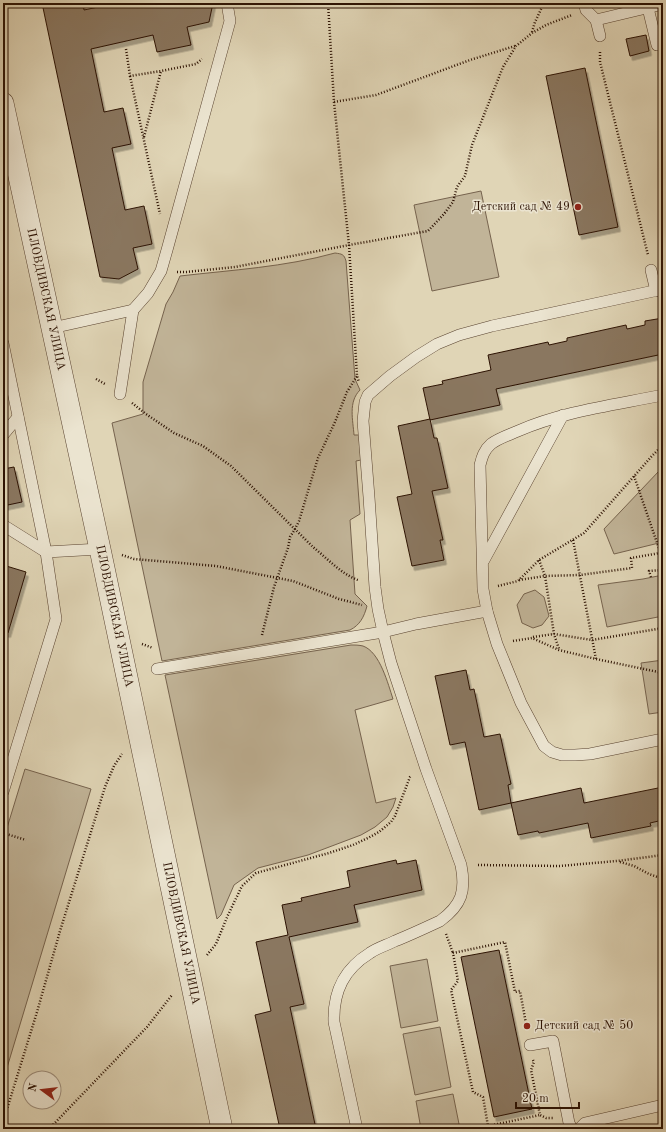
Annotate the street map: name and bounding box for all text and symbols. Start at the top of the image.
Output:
place label: Детский сад № 49 [472,201,570,213]
marker: Детский сад № 49 [573,202,583,212]
street label: ПЛОВДИВСКАЯ УЛИЦА [24,227,67,372]
street label: ПЛОВДИВСКАЯ УЛИЦА [93,544,135,688]
street label: ПЛОВДИВСКАЯ УЛИЦА [160,861,202,1005]
place label: Детский сад № 50 [535,1019,633,1032]
marker: Детский сад № 50 [522,1021,532,1031]
north arrow [22,1070,62,1110]
text: N [27,1082,40,1093]
scale bar [516,1084,579,1110]
text: 20 m [522,1093,549,1105]

